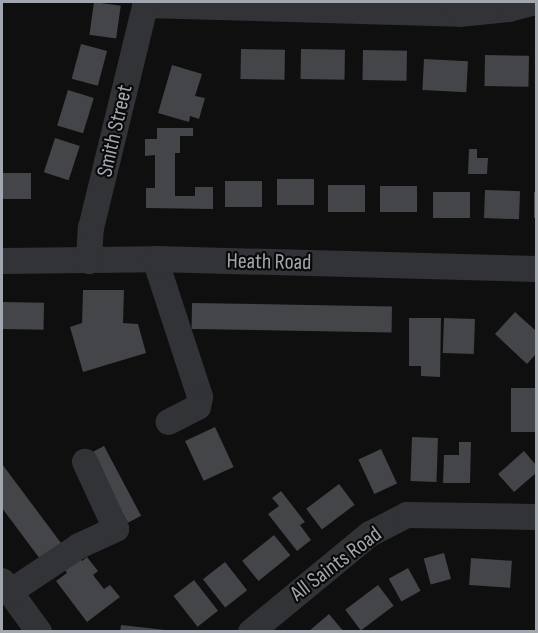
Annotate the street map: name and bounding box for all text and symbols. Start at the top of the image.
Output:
street label: Smith Street [92,82,138,180]
street label: Heath Road [226,248,312,276]
street label: All Saints Road [285,521,387,607]

